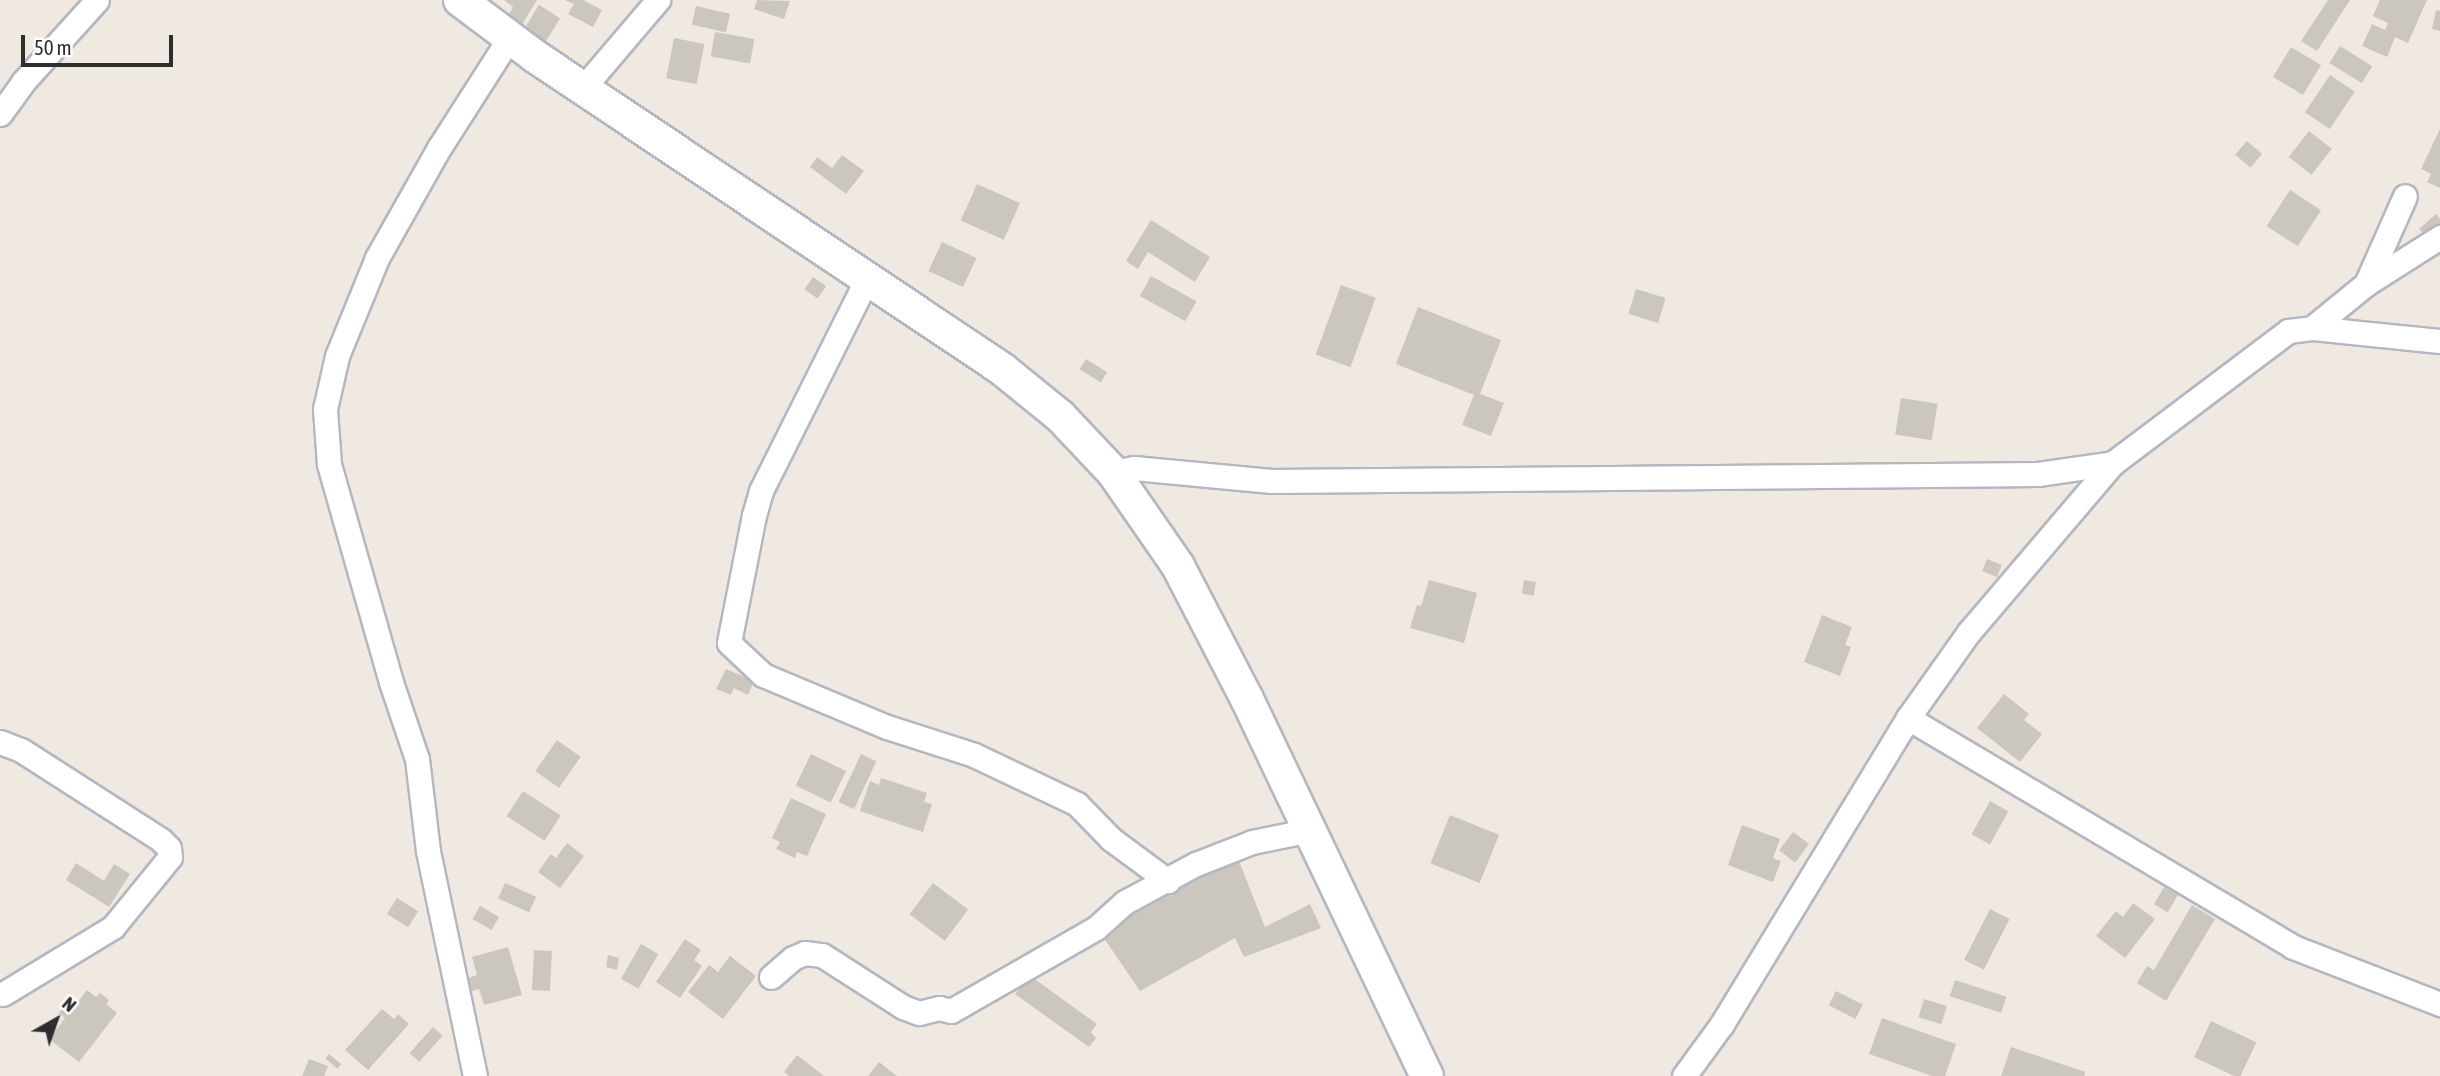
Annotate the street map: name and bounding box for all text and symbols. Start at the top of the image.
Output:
scale bar [24,21,177,65]
text: 50 m [34,35,72,59]
north arrow [21,985,91,1055]
text: N [58,992,81,1016]

